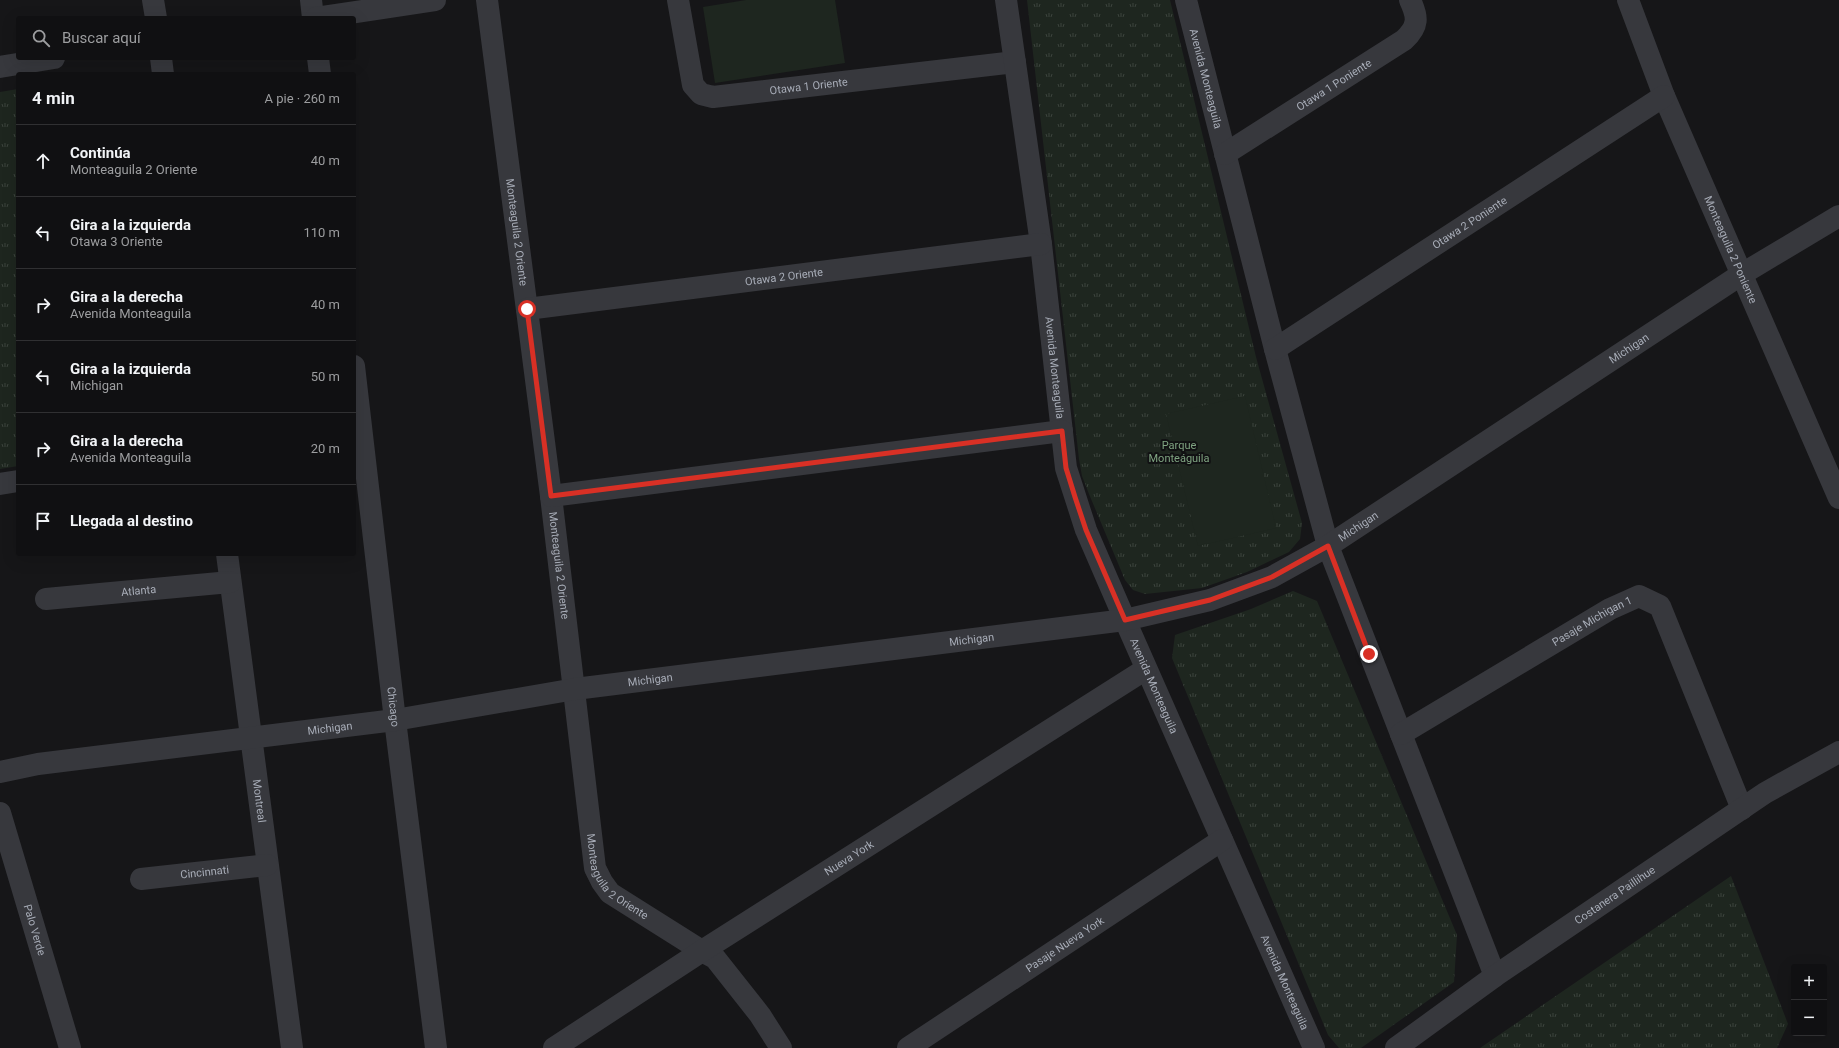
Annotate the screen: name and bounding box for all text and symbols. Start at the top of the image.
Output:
search box [16,16,356,60]
icon: search [30,27,52,49]
street label: Avenida Monteaguila [1187,27,1225,130]
text: Buscar aquí [62,29,141,47]
street label: Otawa 1 Poniente [1294,56,1374,113]
street label: Otawa 1 Oriente [769,75,849,97]
text: 4 min [32,88,75,108]
text: A pie · 260 m [265,91,340,106]
text: Continúa [70,144,131,162]
icon: ahead [32,150,54,172]
text: 40 m [311,153,340,168]
text: Monteaguila 2 Oriente [70,162,198,177]
street label: Monteaguila 2 Oriente [504,178,530,287]
street label: Otawa 2 Poniente [1430,193,1509,252]
street label: Monteaguila 2 Poniente [1702,194,1760,305]
text: Gira a la izquierda [70,216,191,234]
icon: left [32,222,54,244]
text: 110 m [303,225,340,240]
text: Otawa 3 Oriente [70,234,163,249]
street label: Otawa 2 Oriente [744,265,824,288]
text: Gira a la derecha [70,288,183,306]
icon: right [32,294,54,316]
text: 40 m [311,297,340,312]
route start [518,300,536,318]
text: Avenida Monteaguila [70,306,191,321]
street label: Avenida Monteaguila [1043,316,1067,420]
street label: Michigan [1607,330,1651,366]
text: Gira a la izquierda [70,360,191,378]
icon: left [32,366,54,388]
text: 50 m [311,369,340,384]
text: Michigan [70,378,123,393]
text: Gira a la derecha [70,432,183,450]
icon: right [32,438,54,460]
park label: Parque Monteáguila [1149,439,1209,465]
text: 20 m [311,441,340,456]
text: Avenida Monteaguila [70,450,191,465]
street label: Michigan [1336,508,1381,544]
icon: arrive [32,510,54,532]
street label: Monteaguila 2 Oriente [546,511,572,620]
text: Llegada al destino [70,512,193,530]
street label: Atlanta [121,582,157,599]
street label: Pasaje Michigan 1 [1550,594,1634,649]
street label: Michigan [949,630,995,648]
street label: Avenida Monteaguila [1127,636,1181,735]
route end [1360,645,1378,663]
street label: Michigan [627,670,673,689]
street label: Chicago [385,686,402,727]
street label: Michigan [307,719,353,737]
street label: Montreal [250,778,269,823]
street label: Monteaguila 2 Oriente [584,833,651,922]
street label: Nueva York [822,837,876,878]
street label: Cincinnati [180,863,230,881]
street label: Costanera Paillihue [1572,863,1658,927]
street label: Palo Verde [21,903,49,957]
street label: Pasaje Nueva York [1023,913,1107,975]
street label: Avenida Monteaguila [1258,933,1312,1032]
map controls [1791,964,1827,1036]
button: + [1791,964,1827,1000]
button: − [1791,1000,1827,1036]

